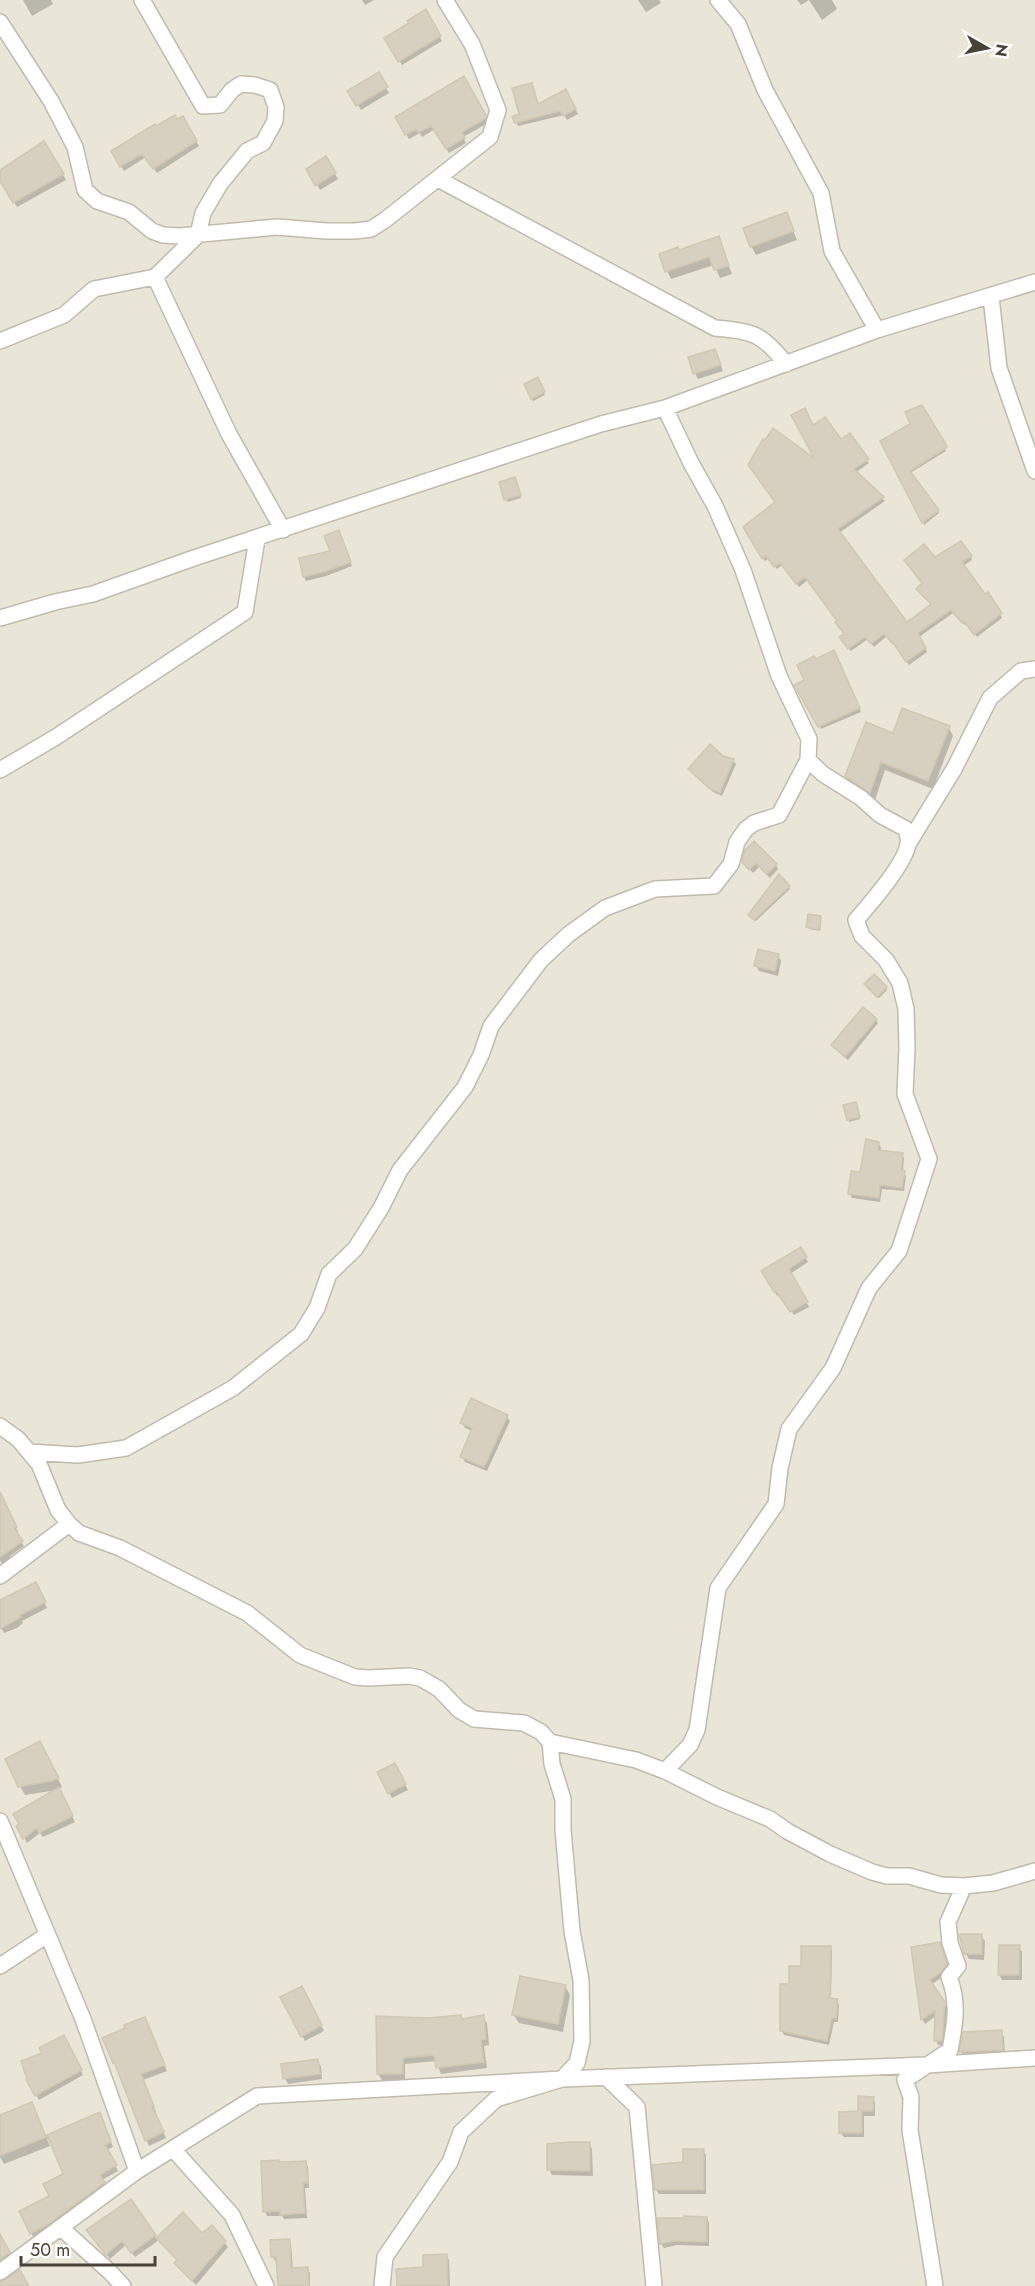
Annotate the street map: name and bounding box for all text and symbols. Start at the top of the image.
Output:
north arrow [957,18,1017,78]
text: N [989,42,1014,58]
scale bar [21,2229,154,2267]
text: 50 m [30,2237,70,2263]

